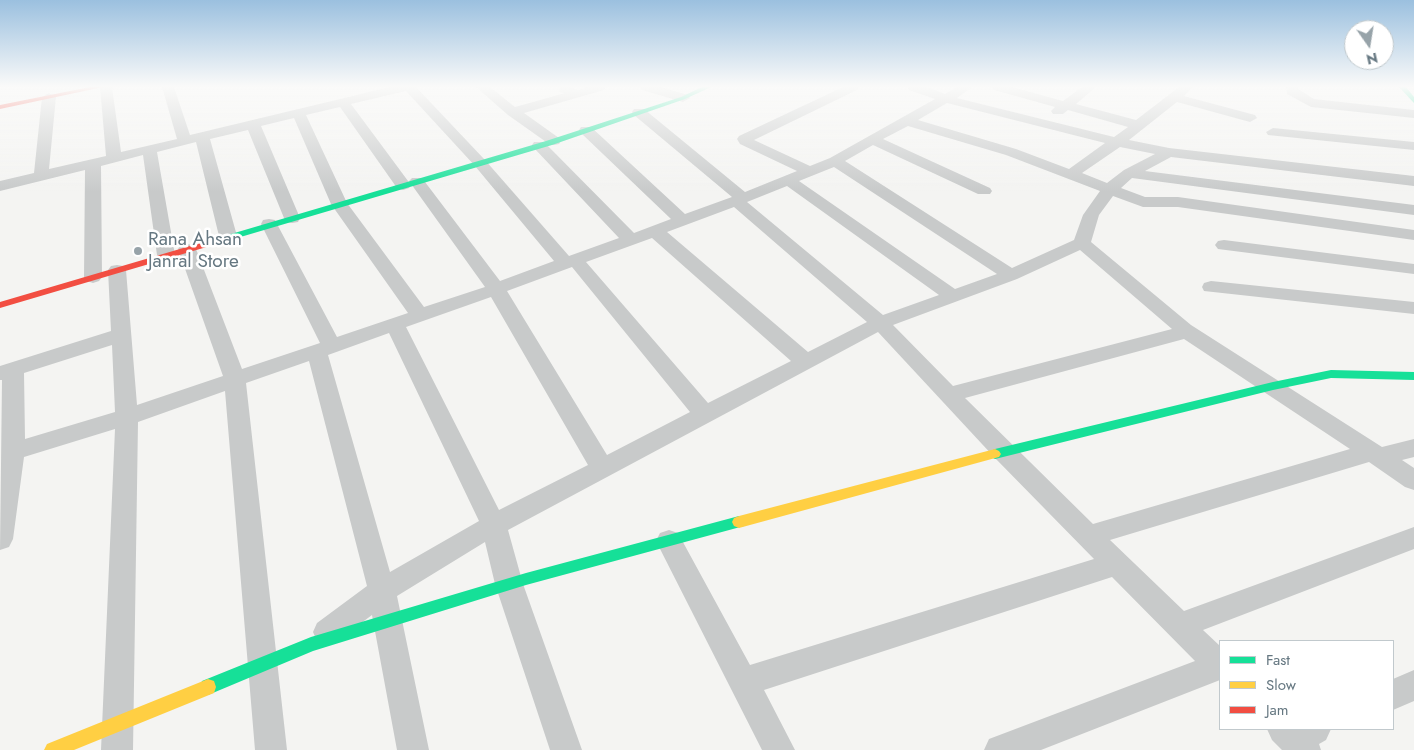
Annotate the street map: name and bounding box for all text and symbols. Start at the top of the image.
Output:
north arrow [1344,20,1394,70]
text: N [1364,48,1380,70]
place label: Rana Ahsan Janral Store [148,229,242,273]
marker: Rana Ahsan Janral Store [132,245,144,257]
legend [1219,640,1394,730]
text: Fast [1266,649,1290,671]
text: Slow [1266,674,1296,696]
text: Jam [1266,699,1289,721]

